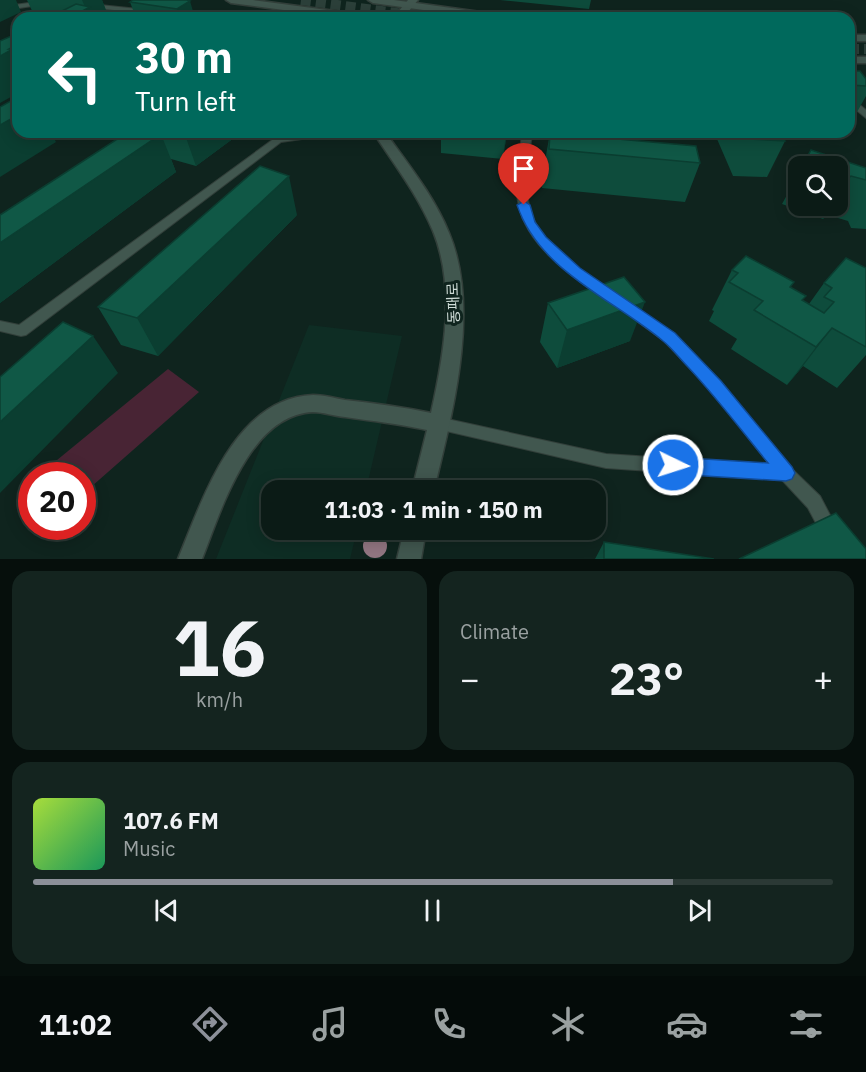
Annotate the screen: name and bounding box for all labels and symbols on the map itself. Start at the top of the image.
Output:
pin [498,143,549,205]
street label: 동패로 [443,282,463,324]
position arrow [641,433,705,497]
speed limit sign: 20 [18,462,96,540]

